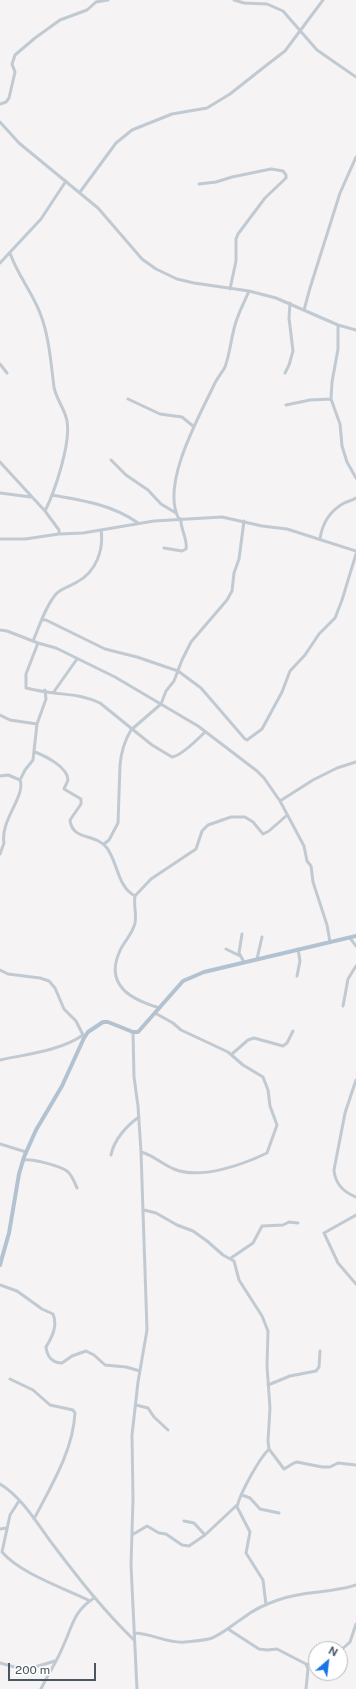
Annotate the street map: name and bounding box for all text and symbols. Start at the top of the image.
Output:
north arrow [308,1641,348,1681]
text: N [327,1644,340,1659]
scale bar [10,1655,98,1681]
text: 200 m [15,1663,50,1677]

